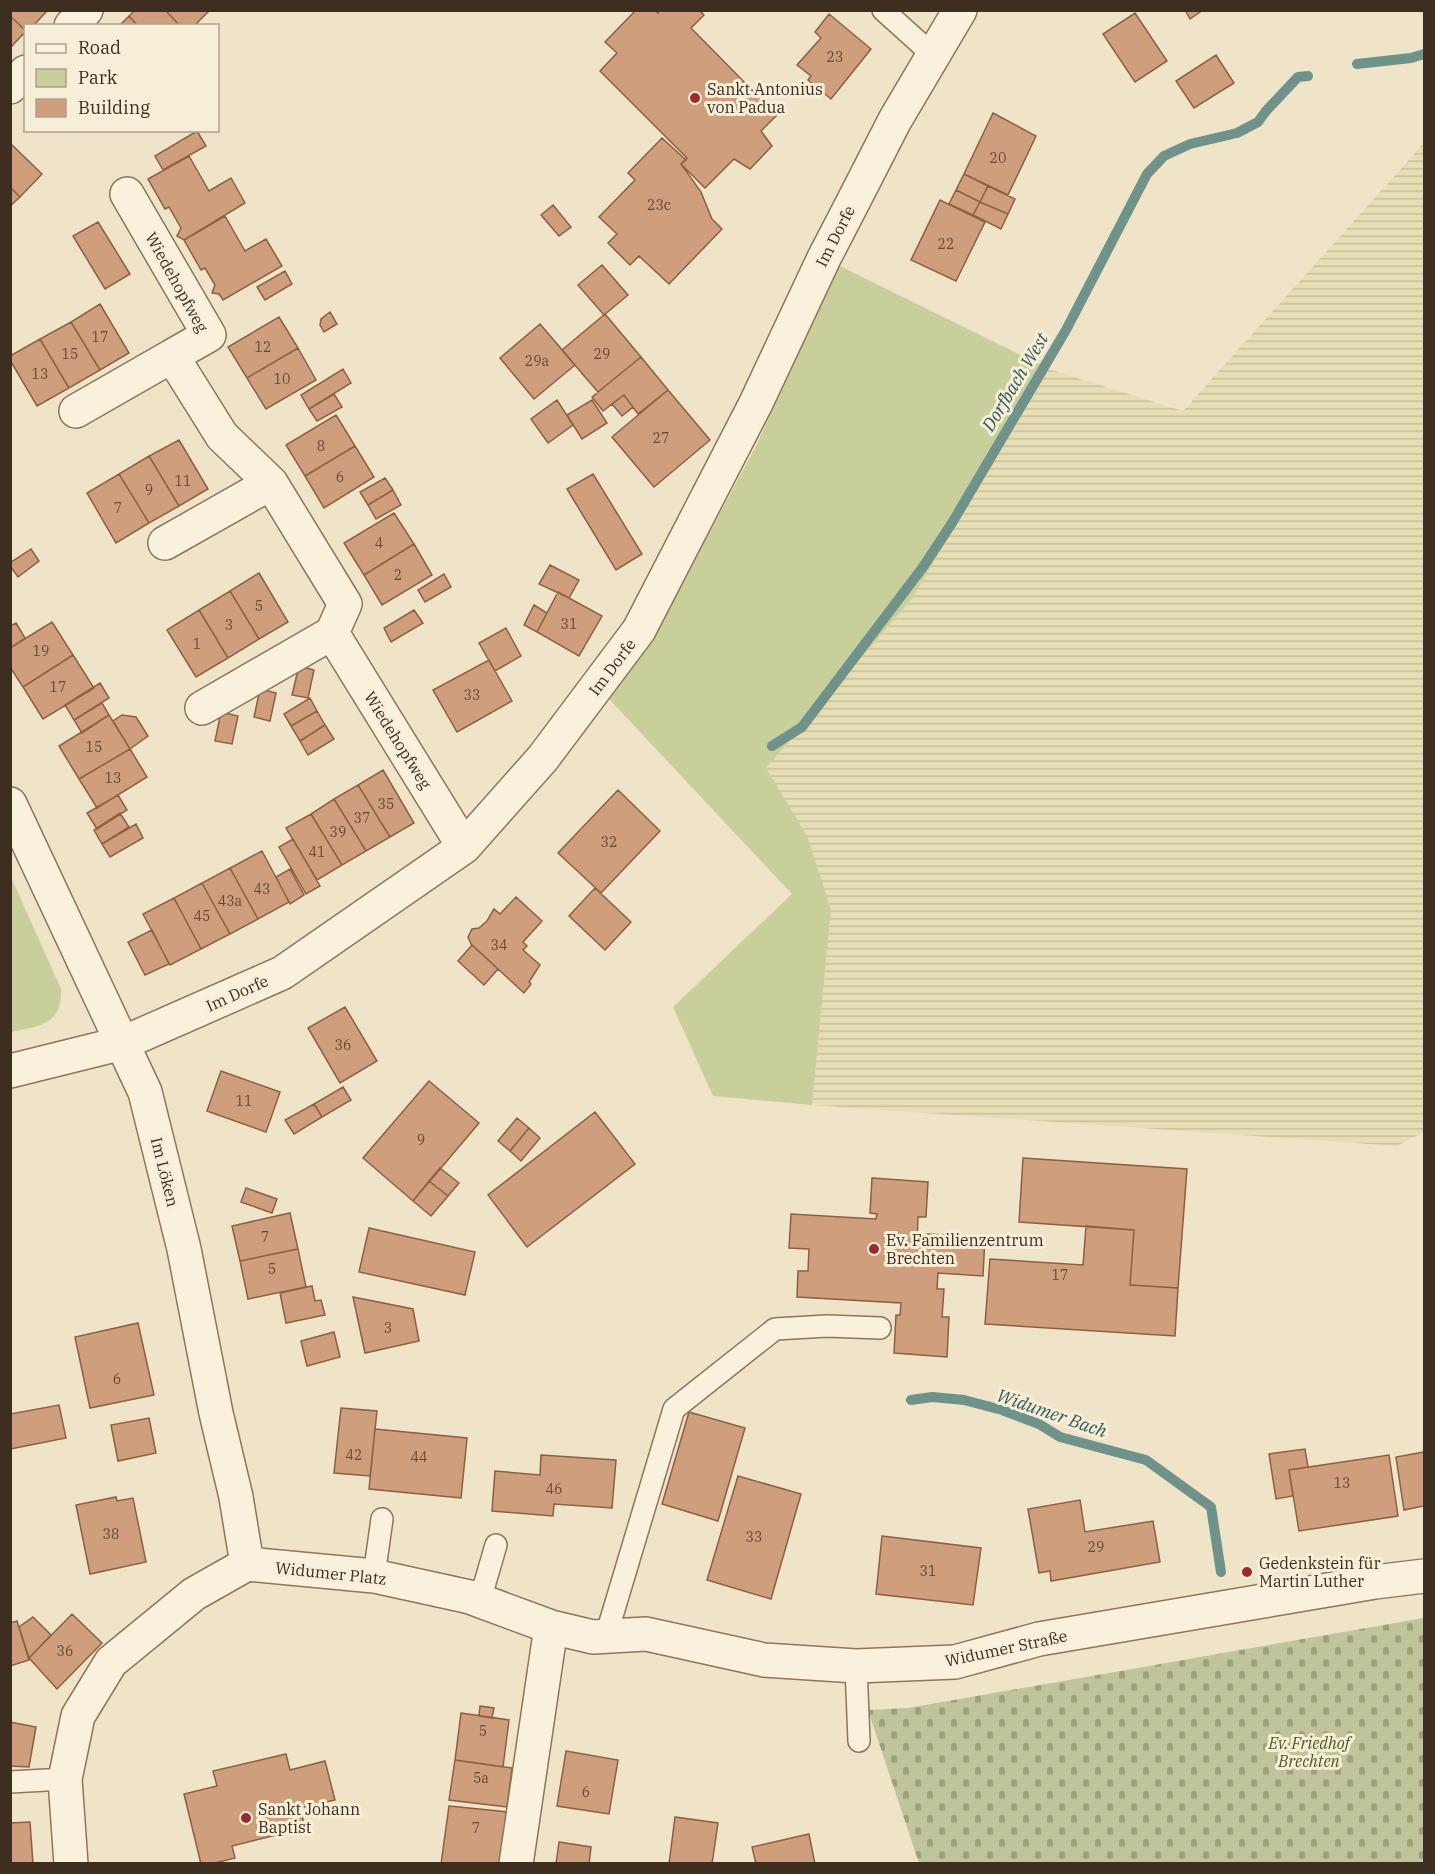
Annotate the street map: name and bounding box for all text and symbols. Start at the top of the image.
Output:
legend [24,24,219,132]
text: Road [78,36,121,59]
house number: 23 [827,48,843,66]
text: Park [78,66,118,89]
place label: Sankt Antonius von Padua [707,79,823,117]
marker: Sankt Antonius von Padua [688,91,702,105]
text: Building [78,96,150,119]
house number: 20 [990,149,1006,167]
house number: 23c [647,196,671,214]
street label: Im Dorfe [811,202,859,270]
street label: Wiedehopfweg [141,229,213,336]
house number: 22 [938,235,954,253]
house number: 17 [92,328,108,346]
water label: Dorfbach West [976,328,1054,436]
house number: 12 [255,338,271,356]
house number: 15 [62,345,78,363]
house number: 29 [594,345,610,363]
house number: 29a [525,352,550,370]
house number: 13 [32,365,48,383]
house number: 10 [274,370,290,388]
house number: 27 [653,429,669,447]
house number: 8 [317,437,325,455]
house number: 6 [336,468,344,486]
house number: 11 [175,472,191,490]
house number: 9 [145,481,153,499]
house number: 7 [114,499,122,517]
house number: 4 [375,534,383,552]
house number: 2 [394,566,402,584]
house number: 5 [255,597,263,615]
house number: 31 [561,615,577,633]
house number: 3 [225,616,233,634]
house number: 1 [193,635,201,653]
street label: Im Dorfe [584,635,640,699]
house number: 19 [33,642,49,660]
house number: 17 [50,678,66,696]
house number: 33 [464,686,480,704]
street label: Wiedehopfweg [360,688,436,793]
house number: 15 [86,738,102,756]
house number: 13 [105,769,121,787]
house number: 35 [378,795,394,813]
house number: 37 [354,809,370,827]
house number: 39 [330,823,346,841]
house number: 32 [601,833,617,851]
house number: 41 [309,843,325,861]
house number: 43 [254,880,270,898]
house number: 43a [218,892,243,910]
house number: 45 [194,907,210,925]
house number: 34 [491,936,507,954]
street label: Im Dorfe [203,970,271,1016]
house number: 36 [335,1036,351,1054]
house number: 11 [236,1092,252,1110]
house number: 9 [417,1131,425,1149]
street label: Im Löken [147,1135,183,1209]
house number: 7 [261,1228,269,1246]
place label: Ev. Familienzentrum Brechten [886,1230,1044,1268]
marker: Ev. Familienzentrum Brechten [867,1242,881,1256]
house number: 5 [268,1260,276,1278]
house number: 17 [1052,1266,1068,1284]
house number: 3 [384,1319,392,1337]
house number: 6 [113,1370,121,1388]
water label: Widumer Bach [994,1383,1110,1443]
house number: 42 [346,1446,362,1464]
house number: 44 [411,1448,427,1466]
house number: 13 [1334,1474,1350,1492]
house number: 46 [546,1480,562,1498]
house number: 38 [103,1525,119,1543]
house number: 33 [746,1528,762,1546]
house number: 29 [1088,1538,1104,1556]
place label: Gedenkstein für Martin Luther [1259,1553,1381,1591]
street label: Widumer Platz [274,1557,388,1589]
house number: 31 [920,1562,936,1580]
marker: Gedenkstein für Martin Luther [1240,1565,1254,1579]
street label: Widumer Straße [943,1625,1069,1671]
house number: 36 [57,1642,73,1660]
house number: 5 [479,1722,487,1740]
park label: Ev. Friedhof Brechten [1268,1733,1353,1771]
house number: 5a [473,1769,489,1787]
house number: 6 [582,1783,590,1801]
place label: Sankt Johann Baptist [258,1799,360,1837]
marker: Sankt Johann Baptist [239,1811,253,1825]
house number: 7 [472,1819,480,1837]

